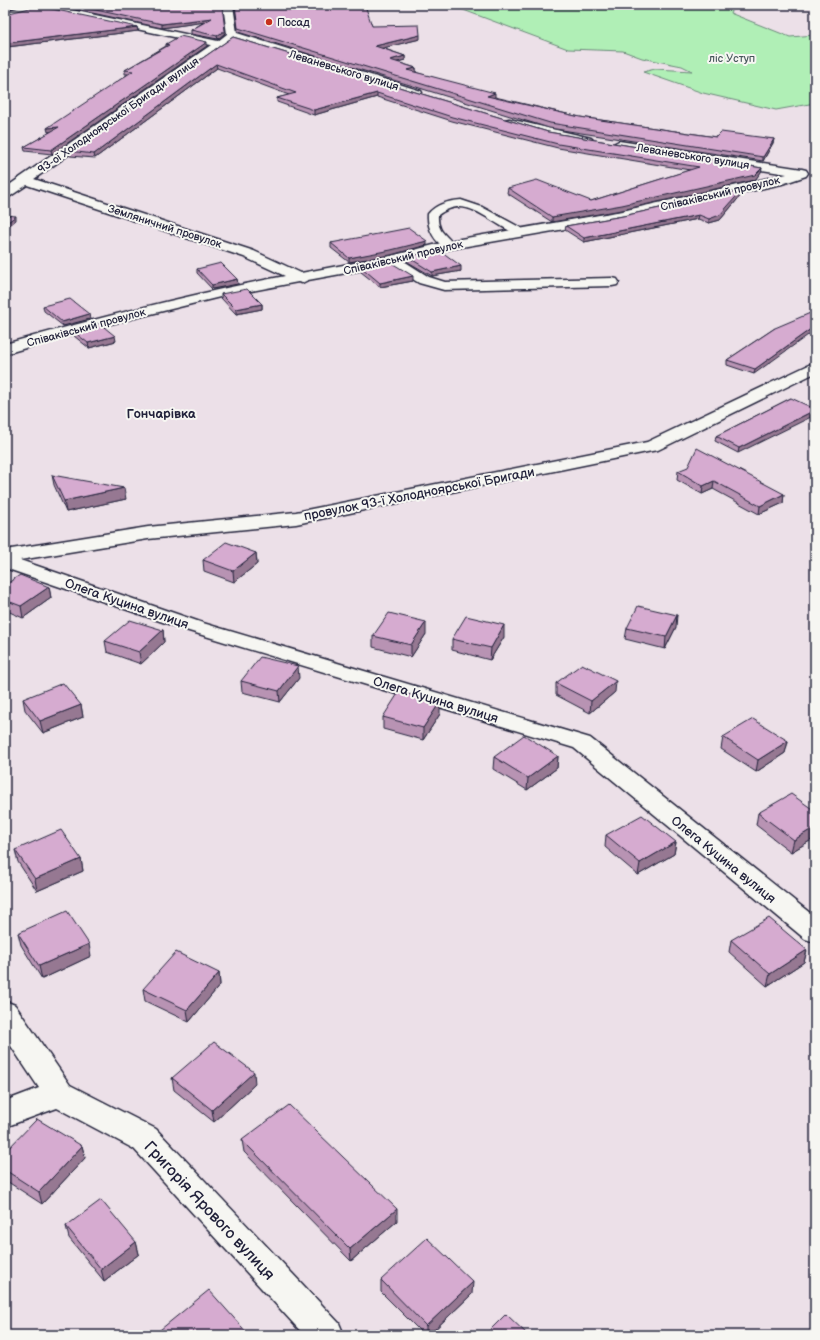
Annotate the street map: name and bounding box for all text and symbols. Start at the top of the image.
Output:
place label: Посад [277,16,310,29]
marker: Посад [264,17,274,27]
street label: Леваневського вулиця [286,47,400,93]
park label: ліс Уступ [709,52,755,65]
street label: 93-ої Холодноярської Бригади вулиця [35,55,201,176]
street label: Леваневського вулиця [634,141,750,172]
street label: Співаківський провулок [659,173,781,214]
street label: Земляничний провулок [106,202,223,251]
street label: Співаківський провулок [342,237,464,278]
street label: Співаківський провулок [25,305,147,350]
district label: Гончарівка [126,406,196,422]
street label: провулок 93-ї Холодноярської Бригади [302,464,536,524]
street label: Олега Куцина вулиця [63,575,191,633]
street label: Олега Куцина вулиця [371,673,500,727]
street label: Олега Куцина вулиця [668,813,779,907]
street label: Григорія Ярового вулиця [140,1138,278,1285]

